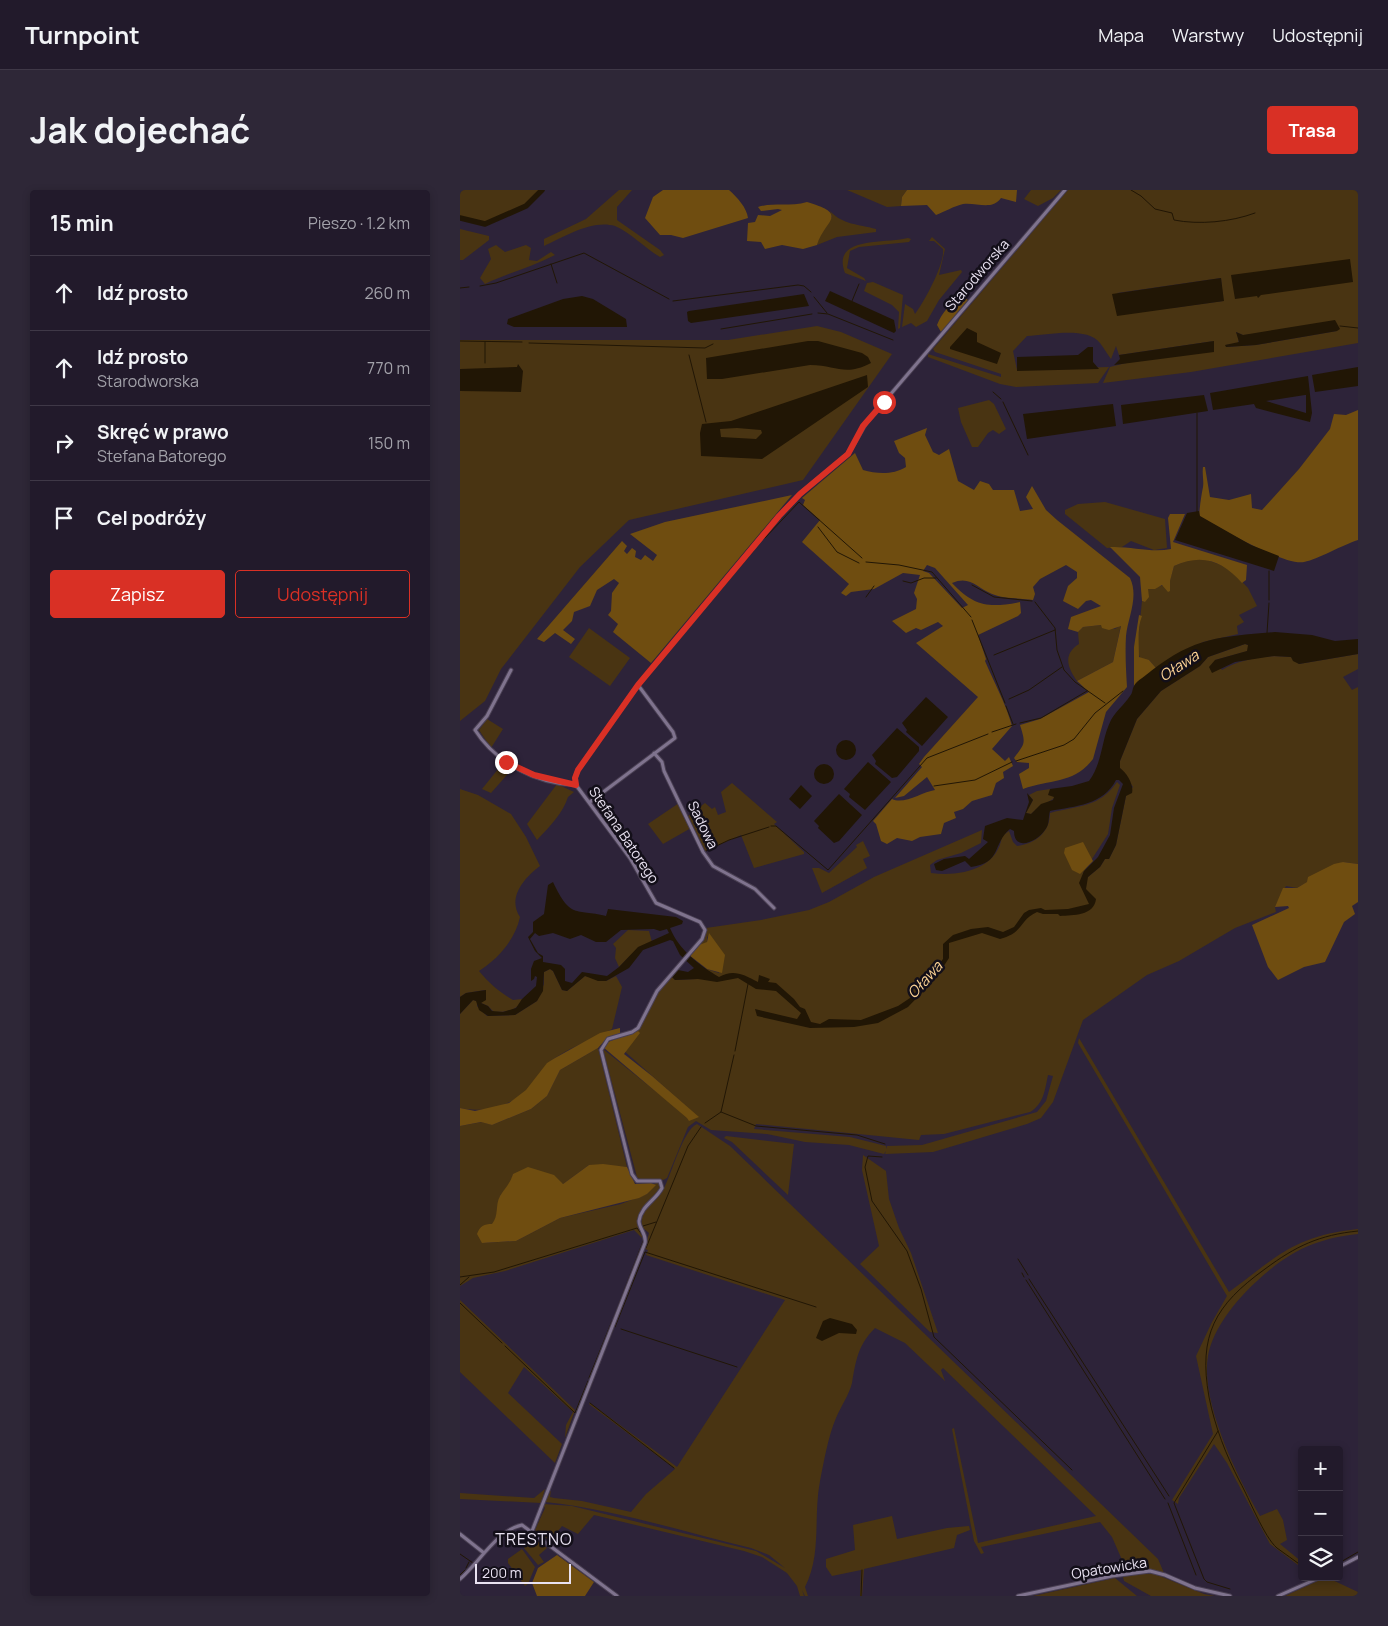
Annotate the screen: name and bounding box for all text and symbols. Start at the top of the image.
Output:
text: Turnpoint [25,18,140,51]
text: Mapa [1098,23,1144,47]
text: Warstwy [1172,23,1244,47]
text: Udostępnij [1272,23,1363,47]
text: Jak dojechać [30,106,250,154]
button: Trasa [1267,106,1358,154]
text: 15 min [50,209,114,237]
text: Pieszo · 1.2 km [308,212,410,234]
street label: Starodworska [940,235,1013,315]
icon: ahead [50,279,78,307]
text: Idź prosto [97,280,188,306]
text: 260 m [364,282,410,304]
text: Idź prosto [97,344,188,370]
icon: ahead [50,354,78,382]
text: 770 m [367,357,410,379]
text: Starodworska [97,370,199,392]
route start [873,391,896,414]
text: Skręć w prawo [97,419,229,445]
icon: right [50,429,78,457]
text: 150 m [368,432,410,454]
text: Stefana Batorego [97,445,226,467]
icon: arrive [50,504,78,532]
text: Cel podróży [97,505,206,531]
button: Zapisz [50,570,225,618]
button: Udostępnij [235,570,410,618]
water label: Oława [1155,645,1203,686]
route end [495,751,518,774]
street label: Stefana Batorego [585,782,664,887]
street label: Sadowa [684,798,723,852]
water label: Oława [902,956,947,1003]
map controls [1298,1446,1343,1581]
button: + [1298,1446,1343,1491]
button: − [1298,1491,1343,1536]
district label: TRESTNO [495,1528,573,1550]
button: layers [1298,1536,1343,1581]
street label: Opatowicka [1070,1552,1148,1583]
scale bar [475,1561,571,1584]
text: 200 m [482,1563,522,1582]

